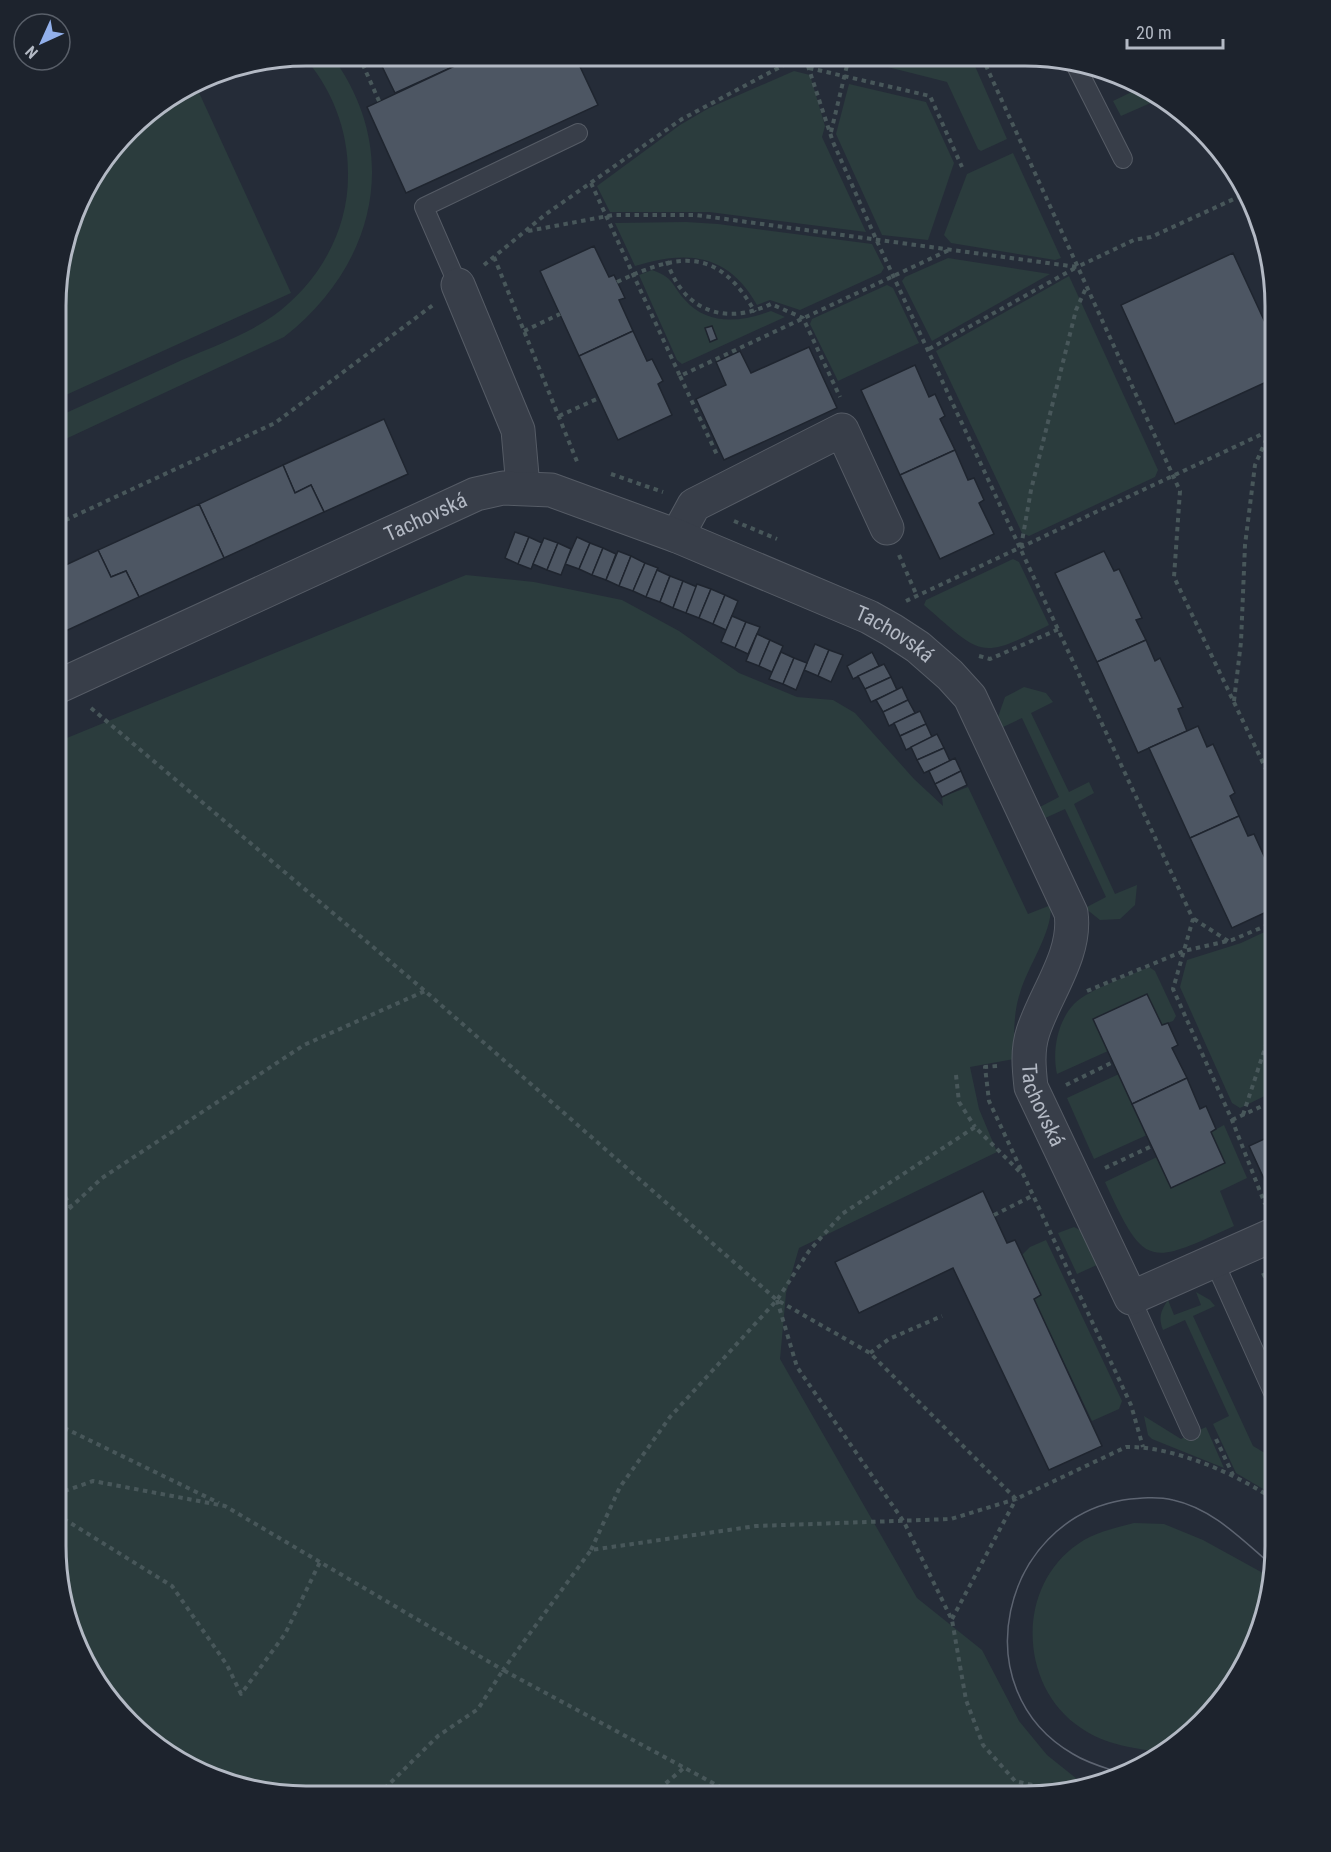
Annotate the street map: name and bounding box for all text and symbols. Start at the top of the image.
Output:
north arrow [12,12,72,72]
scale bar [1127,12,1223,50]
text: 20 m [1136,22,1171,43]
text: N [22,42,42,62]
street label: Tachovská [381,488,471,546]
street label: Tachovská [852,601,939,667]
street label: Tachovská [1017,1063,1069,1150]

